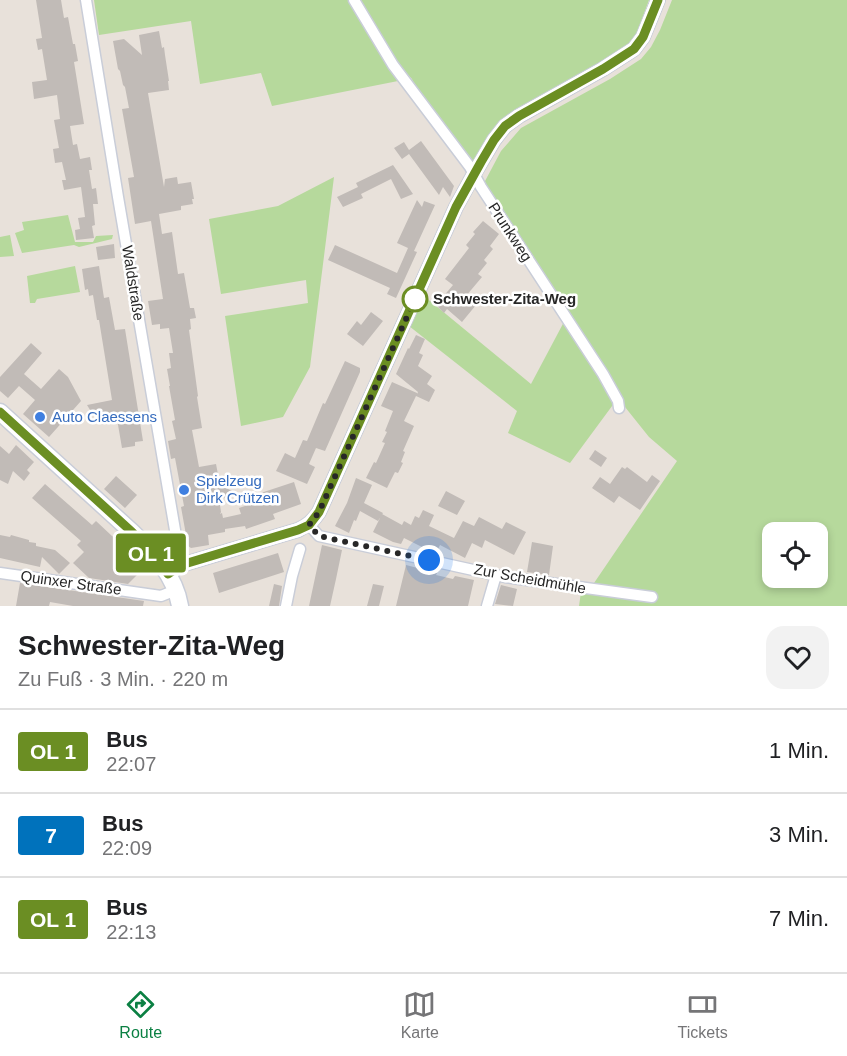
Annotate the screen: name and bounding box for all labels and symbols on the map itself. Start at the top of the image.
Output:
street label: Prunkweg [485,199,536,264]
street label: Waldstraße [119,244,148,322]
marker: Schwester-Zita-Weg [402,286,428,312]
place label: Schwester-Zita-Weg [433,290,576,307]
place label: Auto Claessens [52,408,157,425]
marker: Auto Claessens [33,410,47,424]
place label: Spielzeug Dirk Crützen [196,472,279,506]
marker: Spielzeug Dirk Crützen [177,483,191,497]
line badge: OL 1 [109,534,193,572]
your location [414,545,444,575]
street label: Zur Scheidmühle [473,560,587,597]
street label: Quinxer Straße [20,567,123,598]

